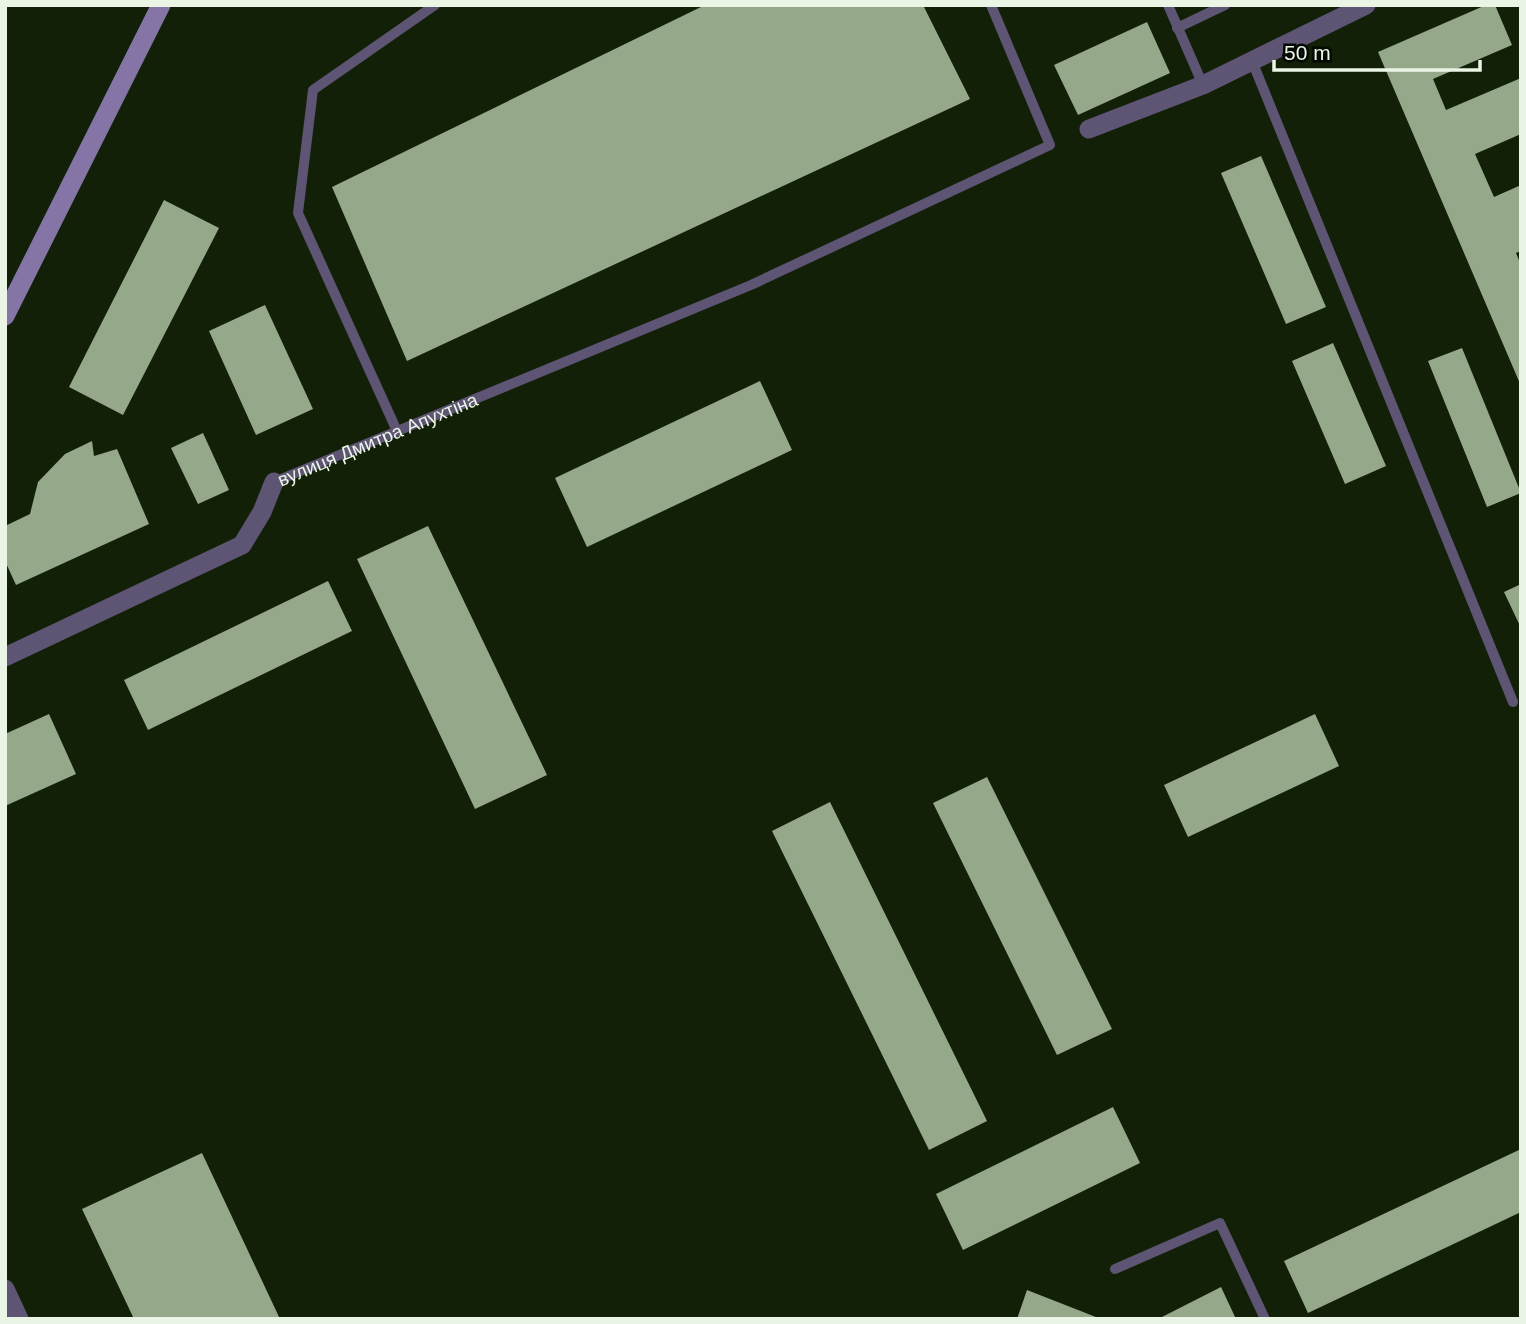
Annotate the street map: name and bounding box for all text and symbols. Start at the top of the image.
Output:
scale bar [1274,28,1480,72]
text: 50 m [1284,41,1331,64]
street label: вулиця Дмитра Апухтіна [275,389,481,490]

